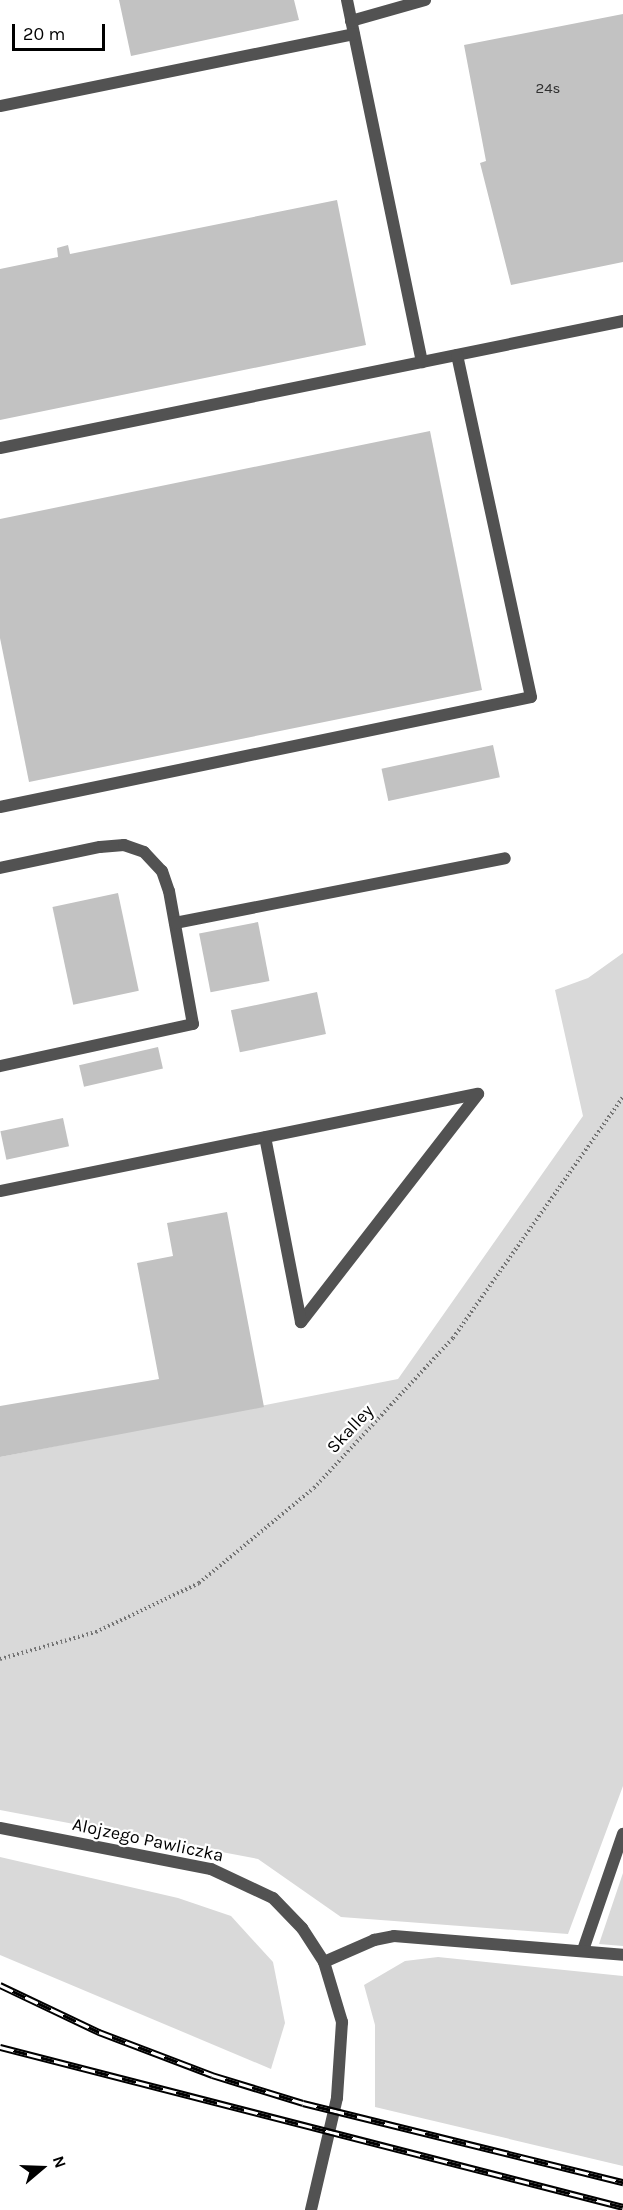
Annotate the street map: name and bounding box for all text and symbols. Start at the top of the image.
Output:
scale bar [15,12,108,50]
text: 20 m [23,23,65,45]
house number: 24s [536,80,560,98]
street label: Skalley [322,1400,378,1458]
street label: Alojzego Pawliczka [70,1813,226,1867]
north arrow [12,2138,72,2198]
text: N [49,2153,70,2170]

